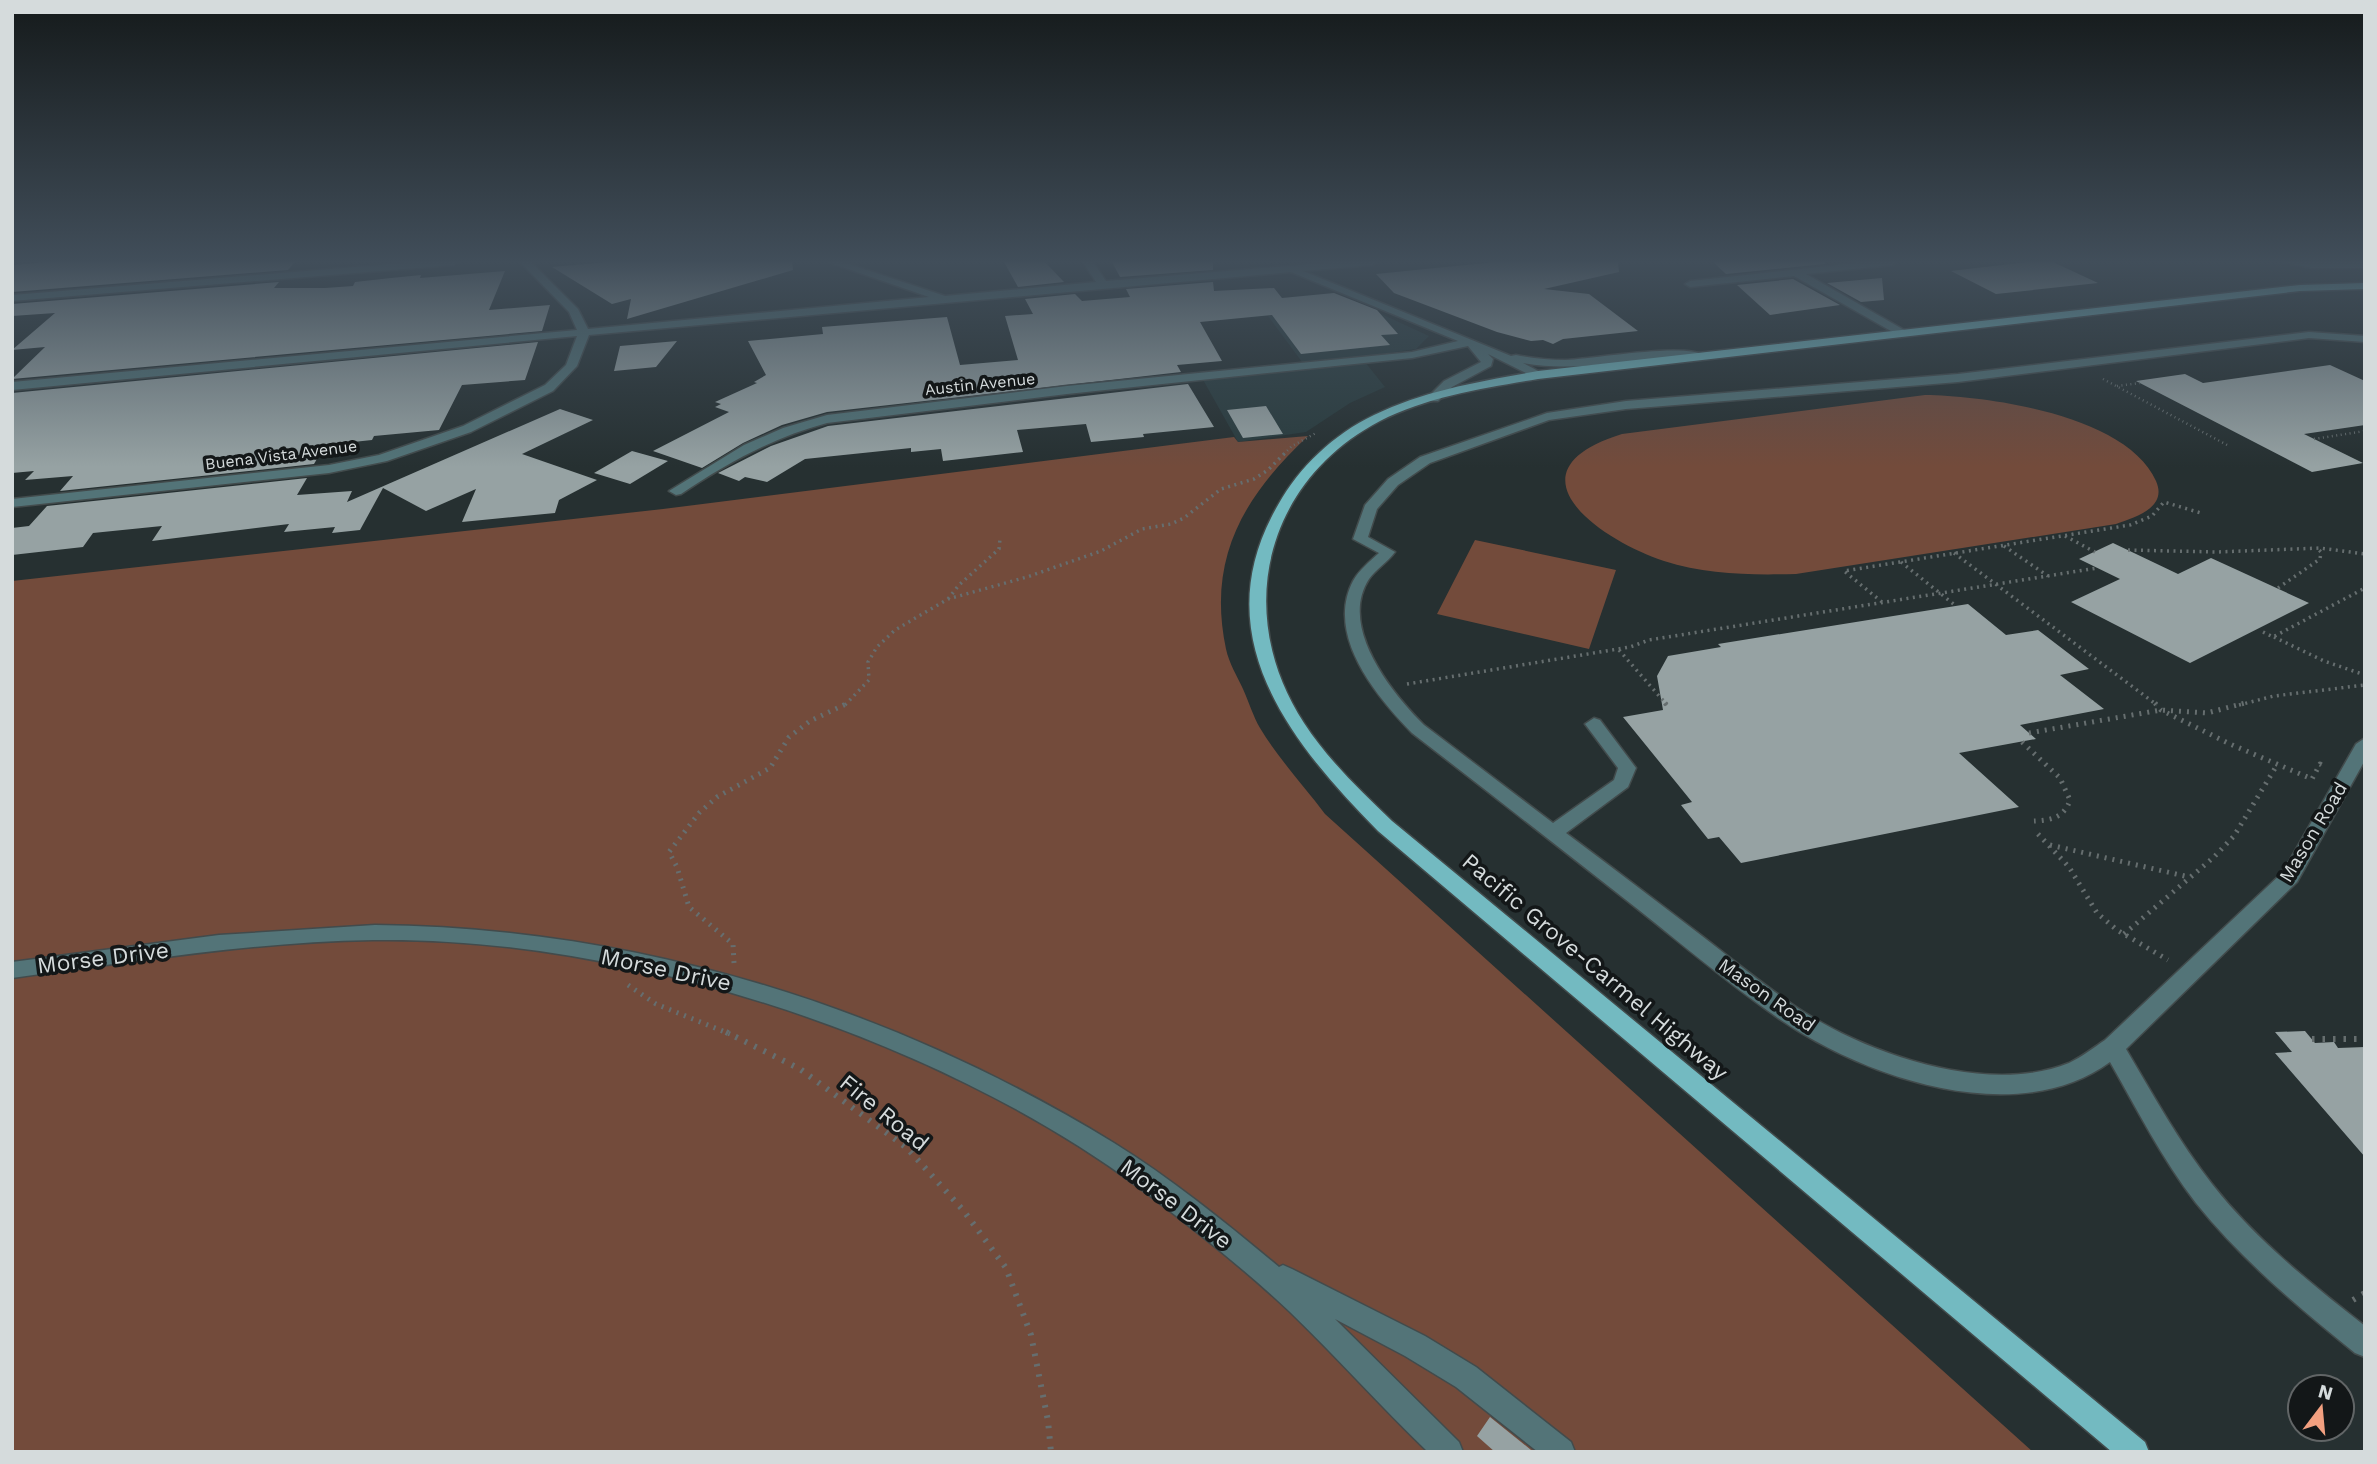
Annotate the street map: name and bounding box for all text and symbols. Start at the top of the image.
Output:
street label: Austin Avenue [924,369,1036,399]
street label: Buena Vista Avenue [204,436,358,474]
street label: Mason Road [2274,778,2352,886]
street label: Pacific Grove-Carmel Highway [1457,848,1733,1086]
street label: Morse Drive [36,937,170,979]
street label: Morse Drive [598,943,734,997]
street label: Mason Road [1714,953,1820,1037]
street label: Fire Road [834,1069,934,1157]
street label: Morse Drive [1115,1153,1237,1255]
north arrow [2286,1373,2356,1443]
text: N [2316,1379,2335,1405]

